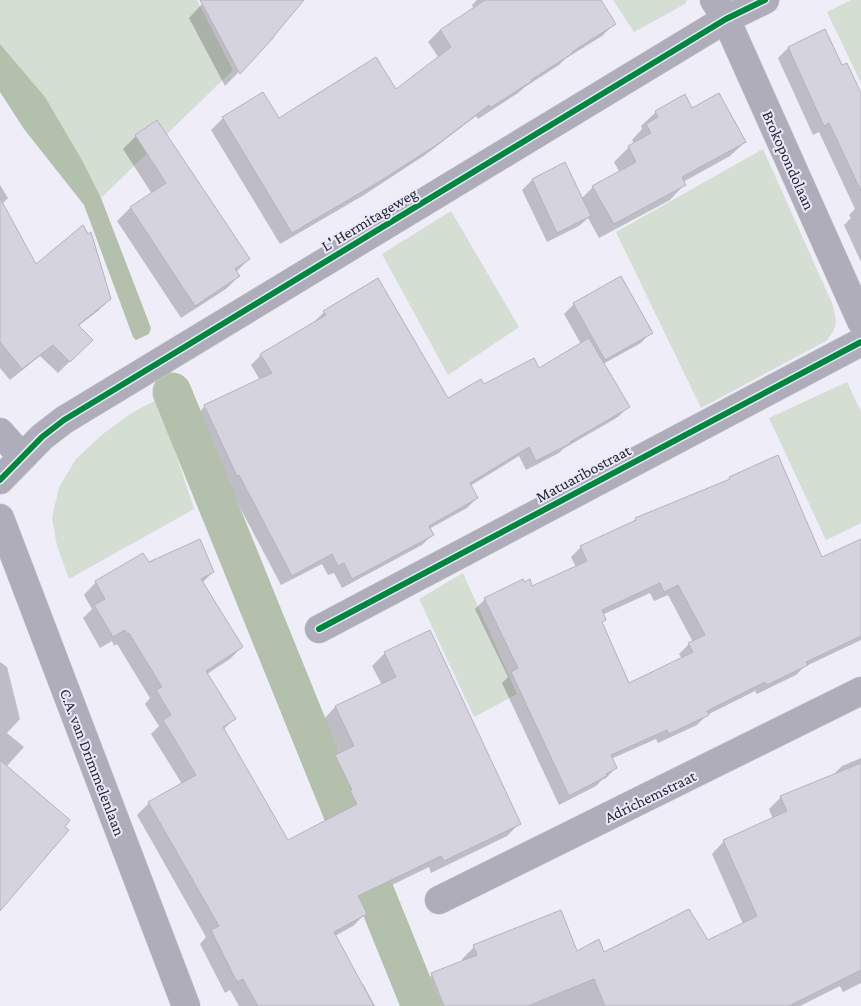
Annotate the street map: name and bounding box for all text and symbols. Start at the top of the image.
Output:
street label: Brokopondolaan [758,108,818,213]
street label: L' Hermitageweg [318,184,421,256]
street label: Matuaribostraat [533,441,634,506]
street label: C.A. van Drimmelenlaan [57,686,129,838]
street label: Adrichemstraat [602,767,699,826]

